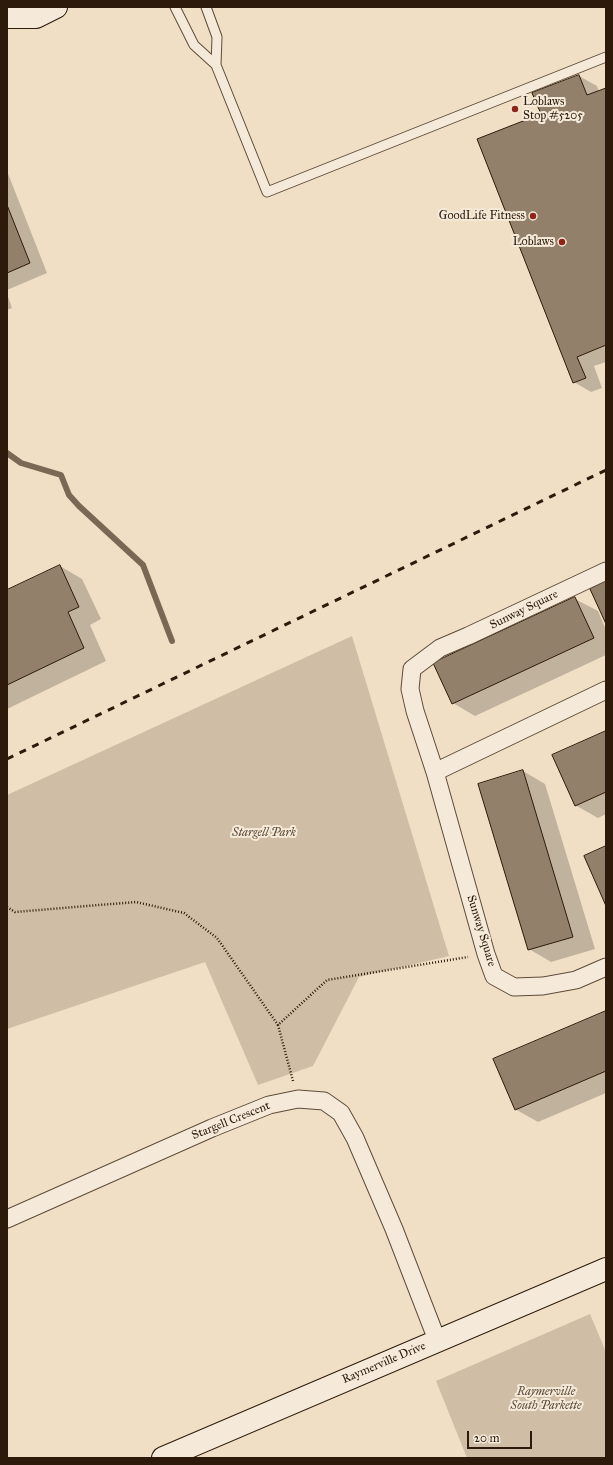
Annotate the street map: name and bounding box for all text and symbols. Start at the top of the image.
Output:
place label: Loblaws Stop #5205 [523,95,583,123]
marker: Loblaws Stop #5205 [510,104,520,114]
place label: GoodLife Fitness [439,209,525,223]
marker: GoodLife Fitness [528,211,538,221]
place label: Loblaws [513,235,554,249]
marker: Loblaws [557,237,567,247]
street label: Sunway Square [488,587,560,633]
park label: Stargell Park [232,826,296,840]
street label: Sunway Square [463,893,499,969]
street label: Stargell Crescent [190,1099,272,1143]
street label: Raymerville Drive [340,1339,428,1387]
park label: Raymerville South Parkette [511,1385,581,1413]
scale bar [469,1423,534,1449]
text: 20 m [474,1431,500,1445]

